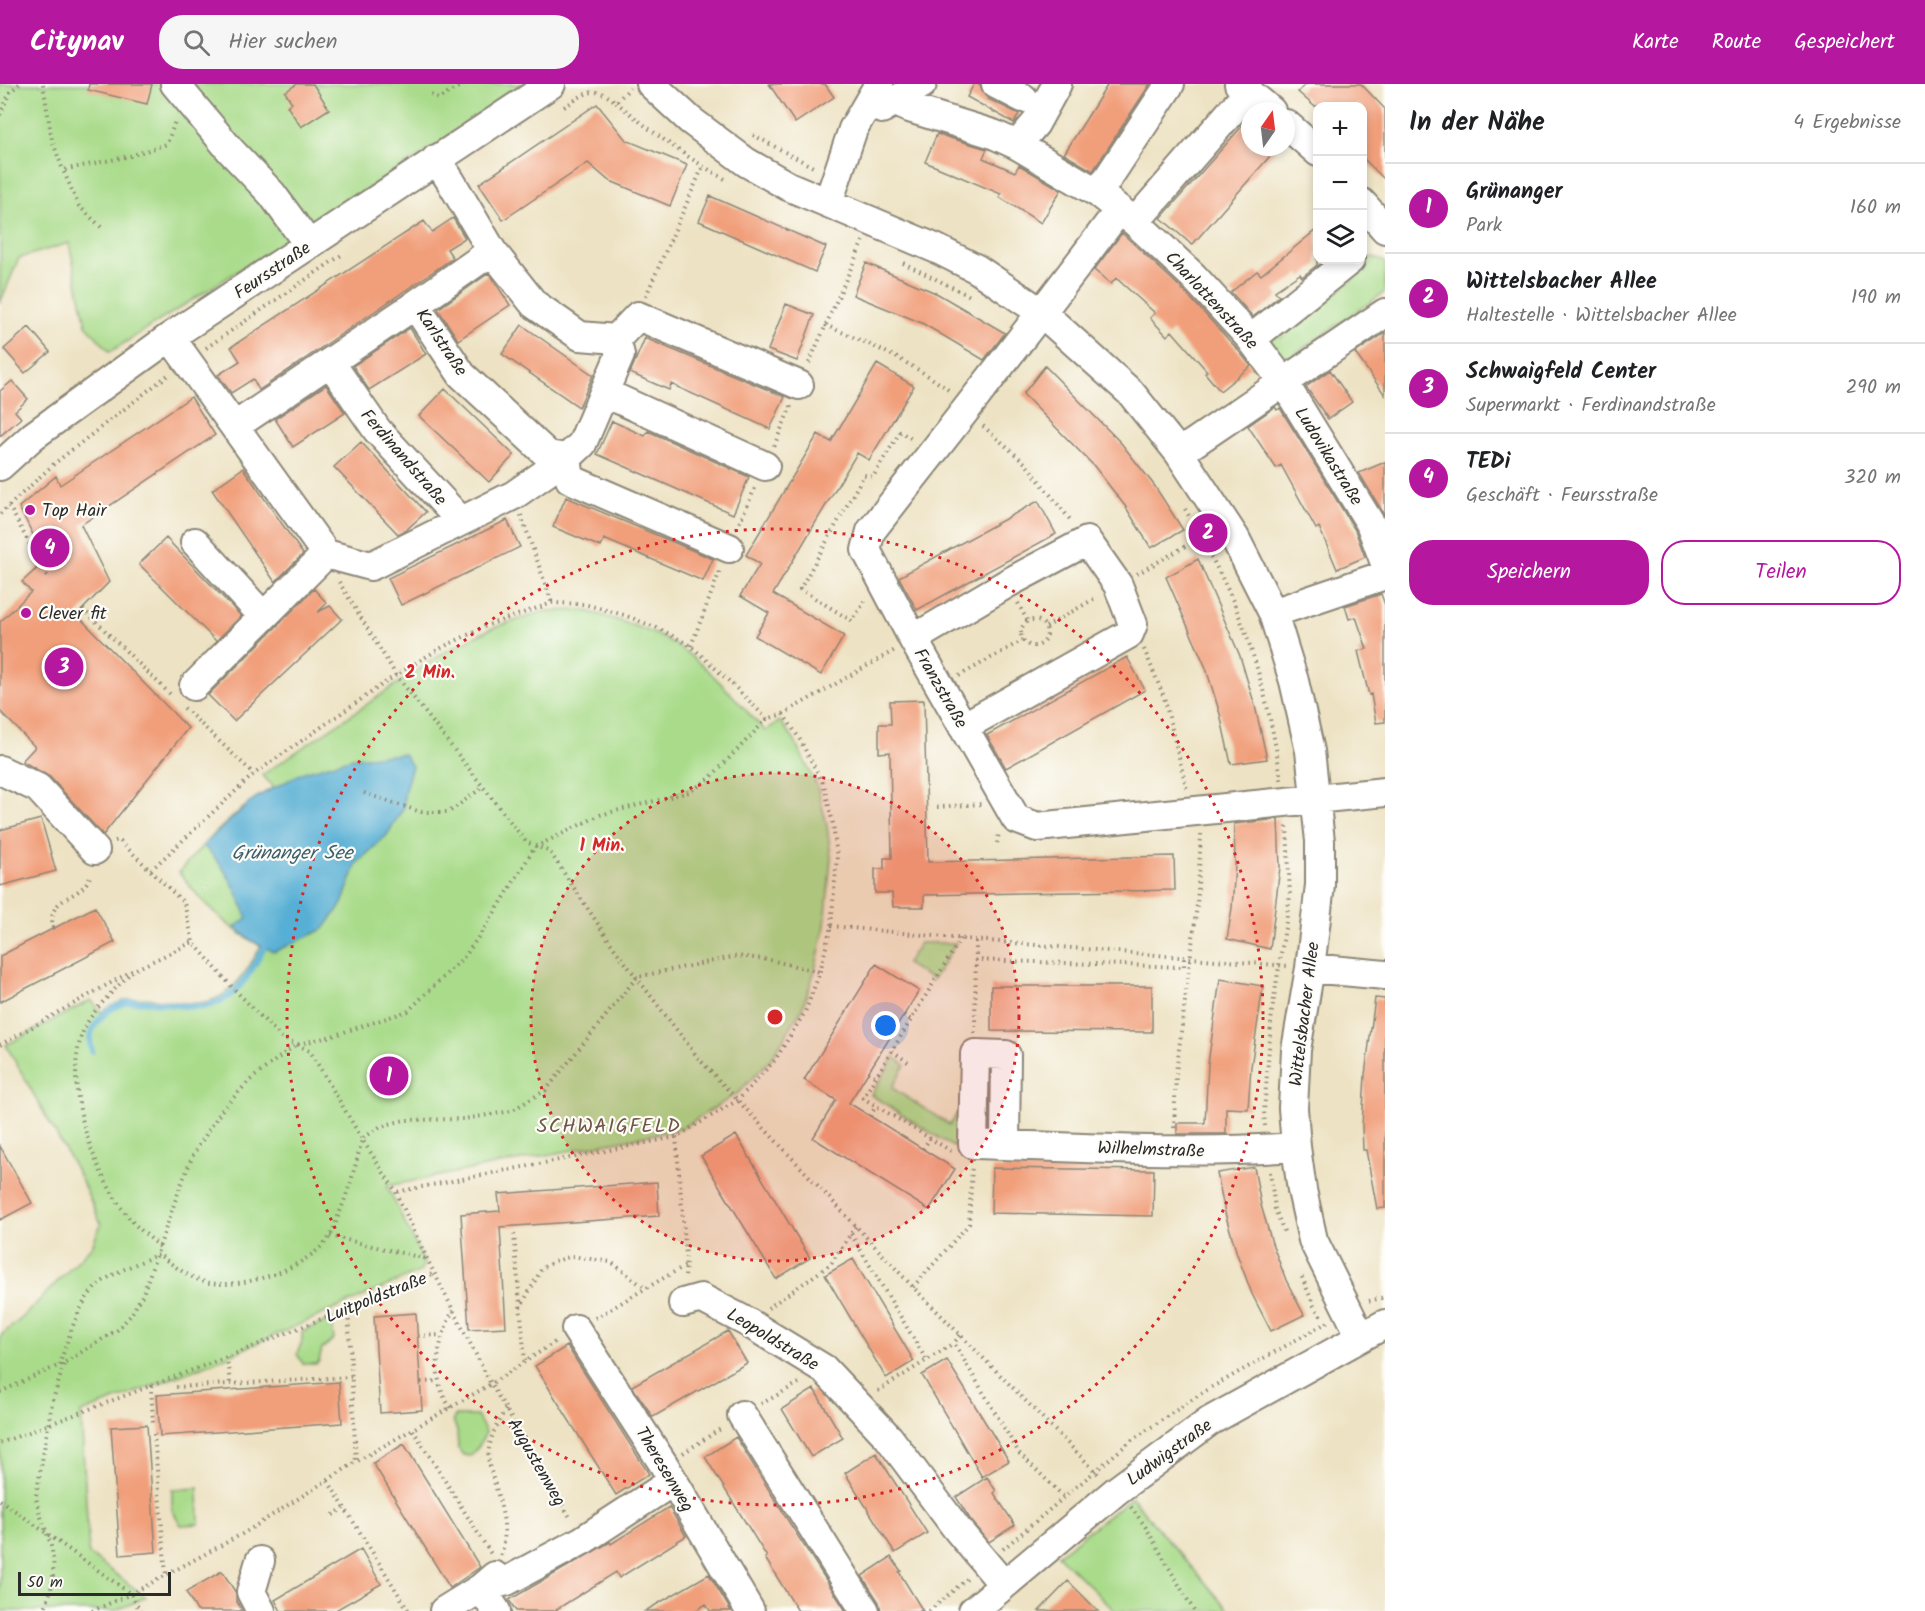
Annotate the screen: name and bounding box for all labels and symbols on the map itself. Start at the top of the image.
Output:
north arrow [1241,102,1295,156]
street label: Feursstraße [228,235,317,308]
street label: Charlottenstraße [1157,245,1265,357]
street label: Karlstraße [407,303,474,383]
street label: Ludovikastraße [1286,402,1370,512]
street label: Ferdinandstraße [352,403,454,513]
place label: Top Hair [42,497,107,526]
marker: Top Hair [23,503,37,517]
pin: 2 [1188,510,1228,556]
pin: 4 [31,526,70,570]
place label: Clever fit [38,600,108,629]
marker: Clever fit [19,606,33,620]
street label: Franzstraße [905,643,975,735]
pin: 3 [44,644,84,690]
text: 2 Min. [405,659,455,688]
text: 1 Min. [580,832,624,861]
water label: Grünanger See [232,838,354,870]
street label: Wittelsbacher Allee [1282,940,1329,1088]
centre of rings [765,1007,785,1027]
your location [871,1011,900,1040]
pin: 1 [370,1054,408,1098]
district label: SCHWAIGFELD [537,1111,681,1143]
street label: Wilhelmstraße [1097,1134,1205,1167]
street label: Luitpoldstraße [321,1265,432,1332]
street label: Leopoldstraße [720,1301,824,1379]
street label: Ludwigstraße [1121,1412,1219,1494]
street label: Augustenweg [499,1413,573,1512]
street label: Theresenweg [627,1421,701,1518]
scale bar [18,1569,171,1596]

